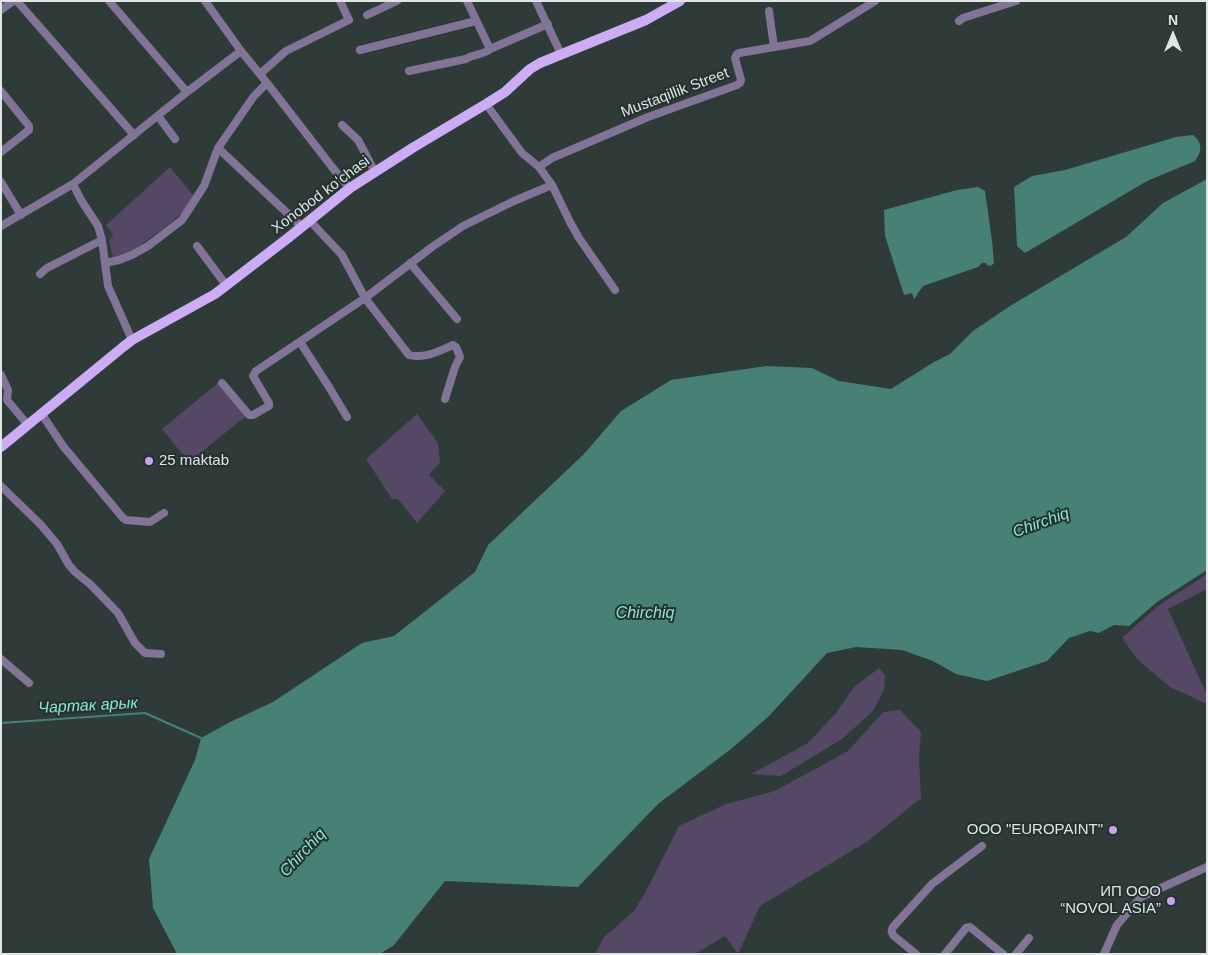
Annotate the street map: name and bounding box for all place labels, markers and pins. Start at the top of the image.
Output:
place label: 25 maktab [159,452,229,470]
marker: 25 maktab [143,455,155,467]
place label: OOO "EUROPAINT" [967,821,1103,839]
marker: OOO "EUROPAINT" [1107,824,1119,836]
place label: ИП ООО “NOVOL ASIA” [1060,883,1161,918]
marker: ИП ООО “NOVOL ASIA” [1165,895,1177,907]

